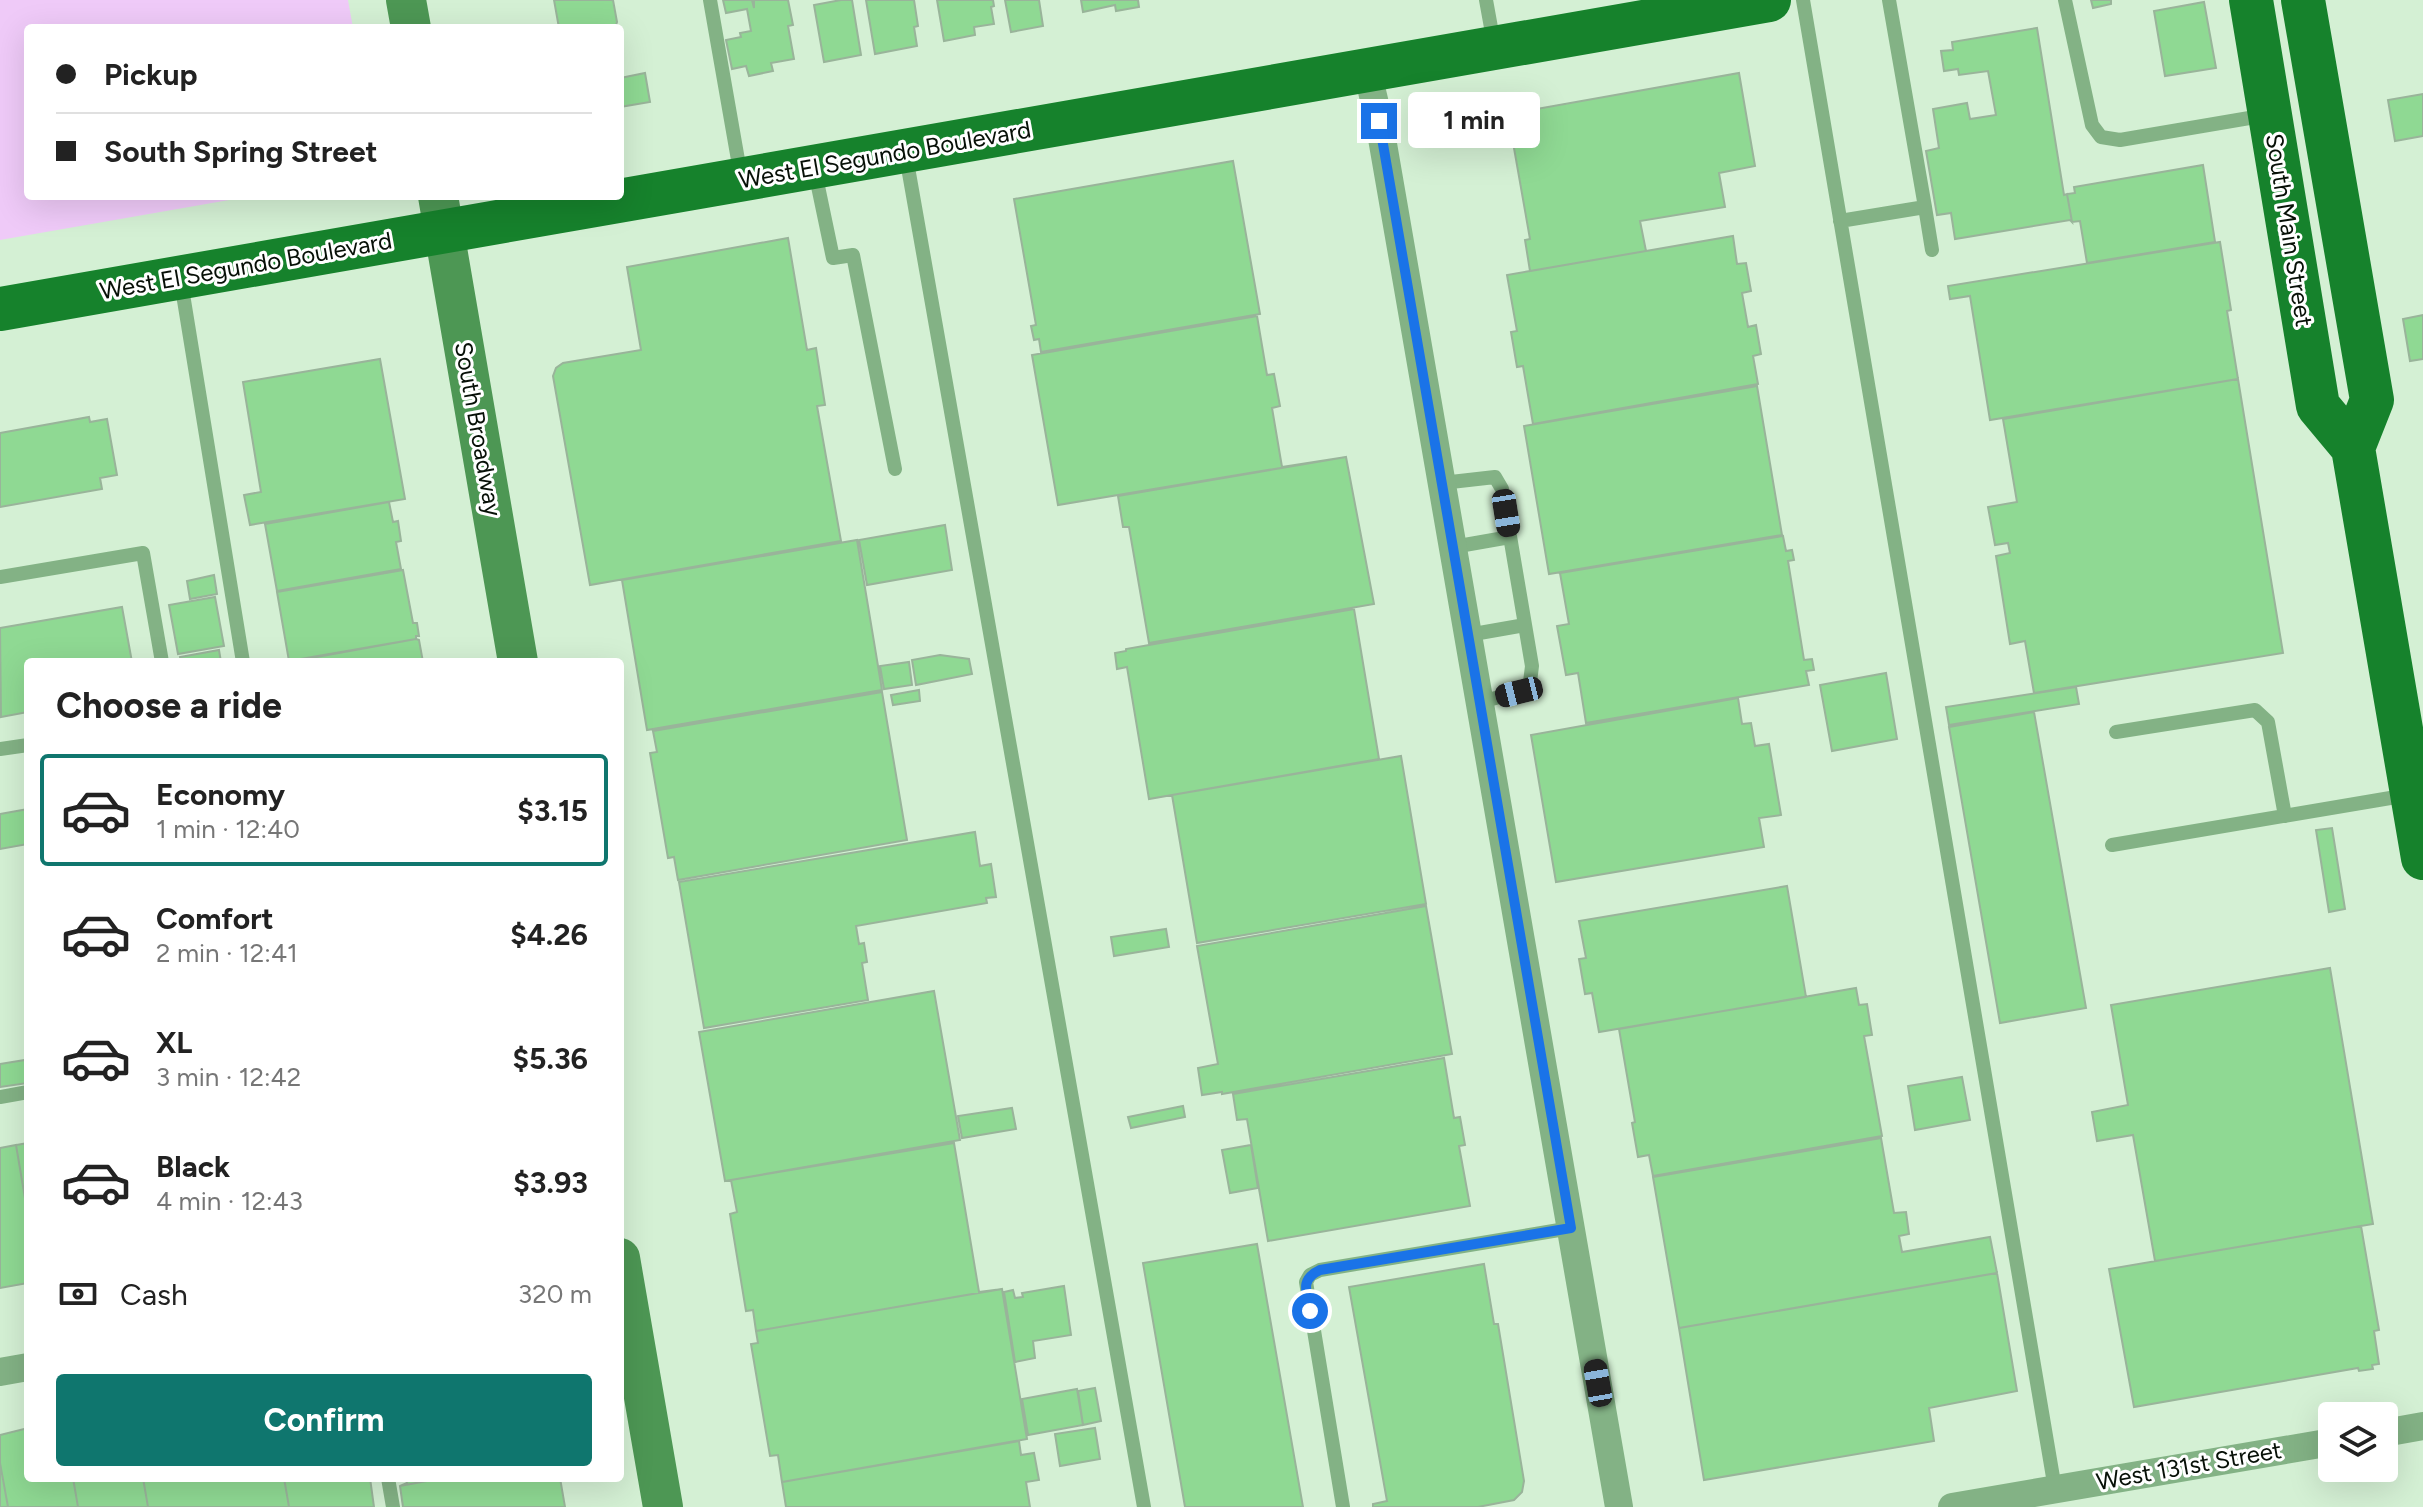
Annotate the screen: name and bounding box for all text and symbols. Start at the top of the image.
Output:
text: Pickup [104,56,198,93]
callout: 1 min [1407,93,1539,149]
route end [1361,103,1397,139]
text: 1 min [1443,104,1505,136]
street label: West El Segundo Boulevard [737,115,1033,194]
street label: South Main Street [2260,131,2319,329]
text: South Spring Street [104,133,378,170]
street label: West El Segundo Boulevard [98,226,394,305]
street label: South Broadway [449,339,508,519]
car [1490,487,1522,539]
car [1493,675,1545,709]
text: Choose a ride [56,684,282,727]
icon: car [60,774,132,846]
text: Economy [156,776,285,813]
text: $3.15 [517,792,588,829]
text: 1 min · 12:40 [156,813,300,845]
icon: car [60,898,132,970]
text: Comfort [156,900,274,937]
text: $4.26 [510,916,588,953]
text: 2 min · 12:41 [156,937,298,969]
icon: car [60,1022,132,1094]
text: XL [156,1024,192,1061]
text: $5.36 [512,1040,588,1077]
text: 3 min · 12:42 [156,1061,301,1093]
icon: car [60,1146,132,1218]
text: Black [156,1148,230,1185]
text: $3.93 [513,1164,588,1201]
text: 4 min · 12:43 [156,1185,303,1217]
icon: cash [56,1272,100,1316]
text: Cash [120,1276,188,1313]
text: 320 m [518,1278,592,1310]
route start [1292,1293,1328,1329]
car [1582,1357,1614,1409]
button: Confirm [56,1374,592,1466]
map controls [2318,1402,2398,1482]
button: layers [2318,1402,2398,1482]
street label: West 131st Street [2094,1435,2284,1496]

